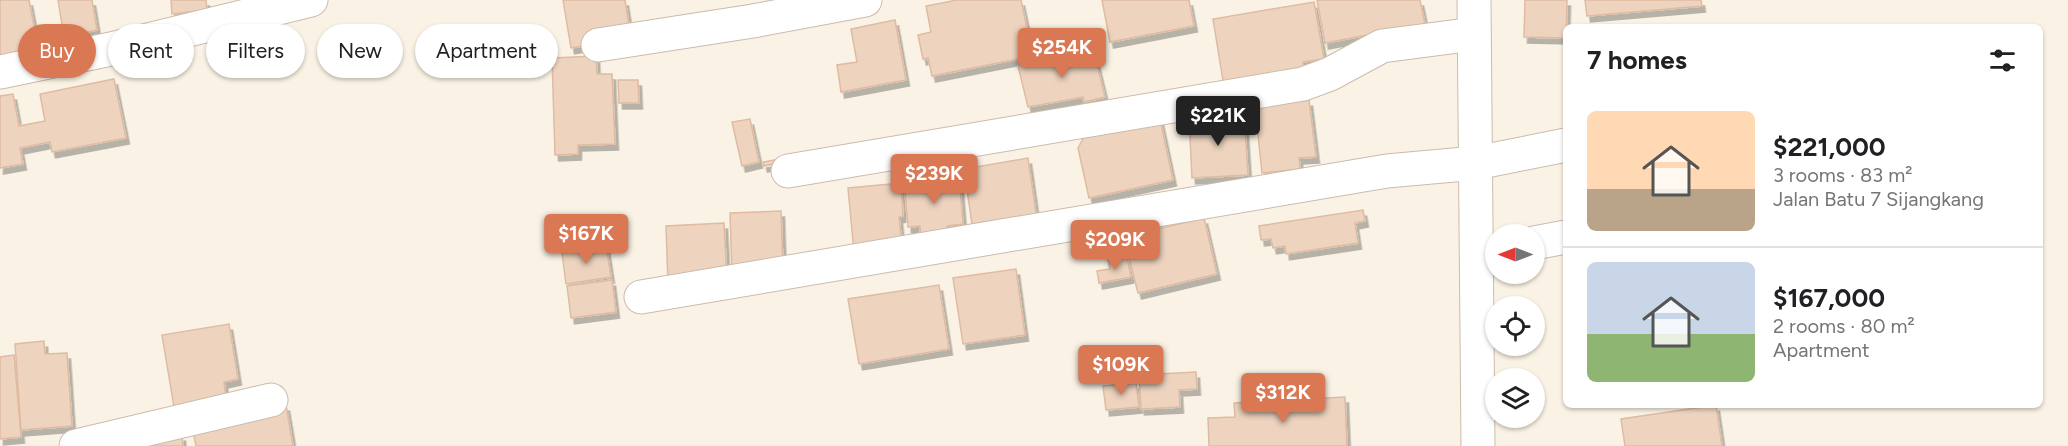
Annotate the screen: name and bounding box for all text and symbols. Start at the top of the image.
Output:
chip: Buy [18,24,96,78]
chip: Rent [108,24,194,78]
chip: Filters [206,24,305,78]
chip: New [317,24,403,78]
chip: Apartment [415,24,558,78]
pin: $254K [1020,28,1104,79]
text: $254K [1032,35,1092,59]
text: 7 homes [1587,44,1687,76]
icon: filters [1986,44,2019,77]
pin: $221K [1176,96,1260,147]
text: $221K [1190,103,1246,127]
text: $221,000 [1773,131,1886,163]
icon: home [1635,135,1707,207]
pin: $239K [892,154,976,205]
text: $239K [905,161,963,185]
text: 3 rooms · 83 m² [1773,163,1912,187]
text: Jalan Batu 7 Sijangkang [1773,187,1984,211]
pin: $167K [544,214,628,265]
pin: $209K [1073,220,1157,271]
text: $167K [558,221,614,245]
north arrow [1485,224,1545,284]
map controls [1485,224,1545,428]
text: $209K [1085,227,1145,251]
text: $167,000 [1773,282,1885,314]
icon: home [1635,286,1707,358]
button: locate [1485,296,1545,356]
text: 2 rooms · 80 m² [1773,314,1915,338]
text: Apartment [1773,338,1870,362]
pin: $109K [1079,345,1163,396]
text: $109K [1092,352,1150,376]
button: layers [1485,368,1545,428]
pin: $312K [1241,373,1325,424]
text: $312K [1255,380,1311,404]

